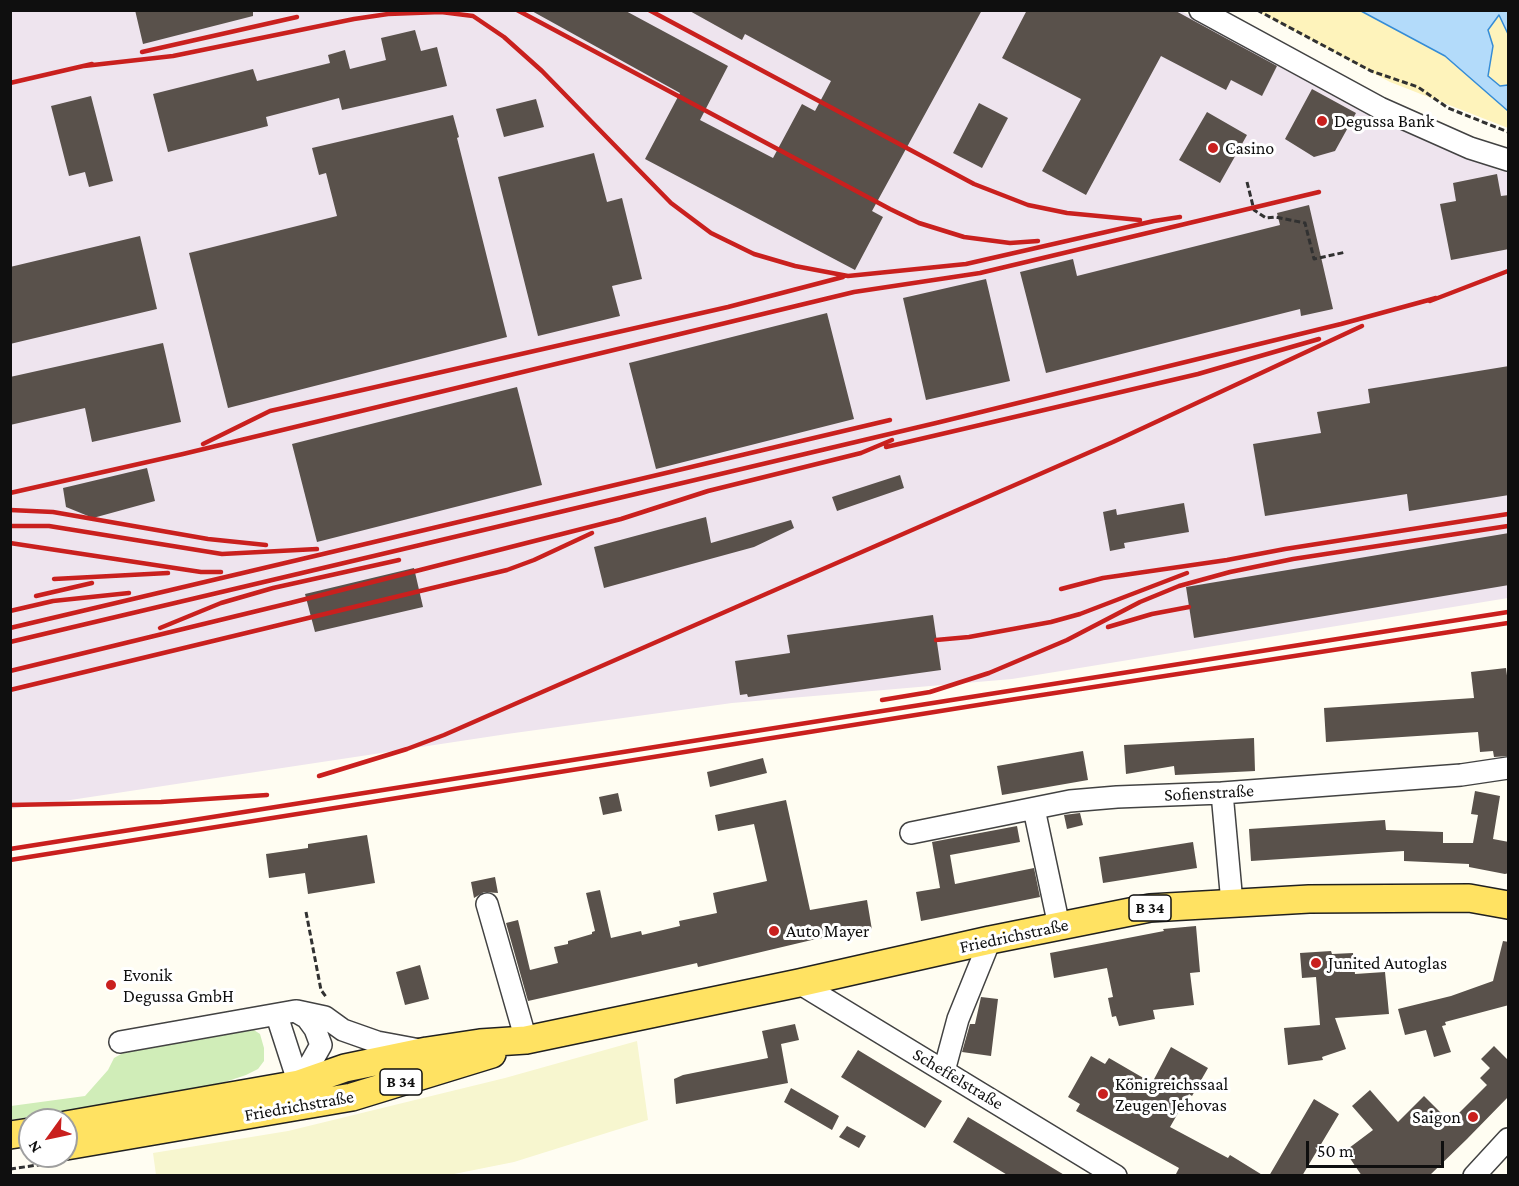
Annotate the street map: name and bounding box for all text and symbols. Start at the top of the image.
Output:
place label: Degussa Bank [1334,110,1434,132]
marker: Degussa Bank [1315,114,1329,128]
place label: Casino [1225,137,1274,159]
marker: Casino [1206,141,1220,155]
street label: Sofienstraße [1164,780,1254,806]
road number: B 34 [1129,895,1171,921]
street label: Friedrichstraße [958,914,1070,958]
place label: Auto Mayer [786,920,869,942]
marker: Auto Mayer [767,924,781,938]
place label: Junited Autoglas [1328,952,1447,974]
marker: Junited Autoglas [1309,956,1323,970]
place label: Evonik Degussa GmbH [123,964,234,1006]
marker: Evonik Degussa GmbH [104,978,118,992]
street label: Scheffelstraße [909,1043,1007,1115]
road number: B 34 [380,1069,422,1095]
place label: Königreichssaal Zeugen Jehovas [1115,1073,1228,1116]
street label: Friedrichstraße [243,1086,355,1126]
marker: Königreichssaal Zeugen Jehovas [1096,1087,1110,1101]
place label: Saigon [1412,1106,1461,1128]
north arrow [18,1108,78,1168]
marker: Saigon [1466,1110,1480,1124]
scale bar [1309,1129,1447,1167]
text: N [24,1138,44,1156]
text: 50 m [1317,1141,1354,1161]

